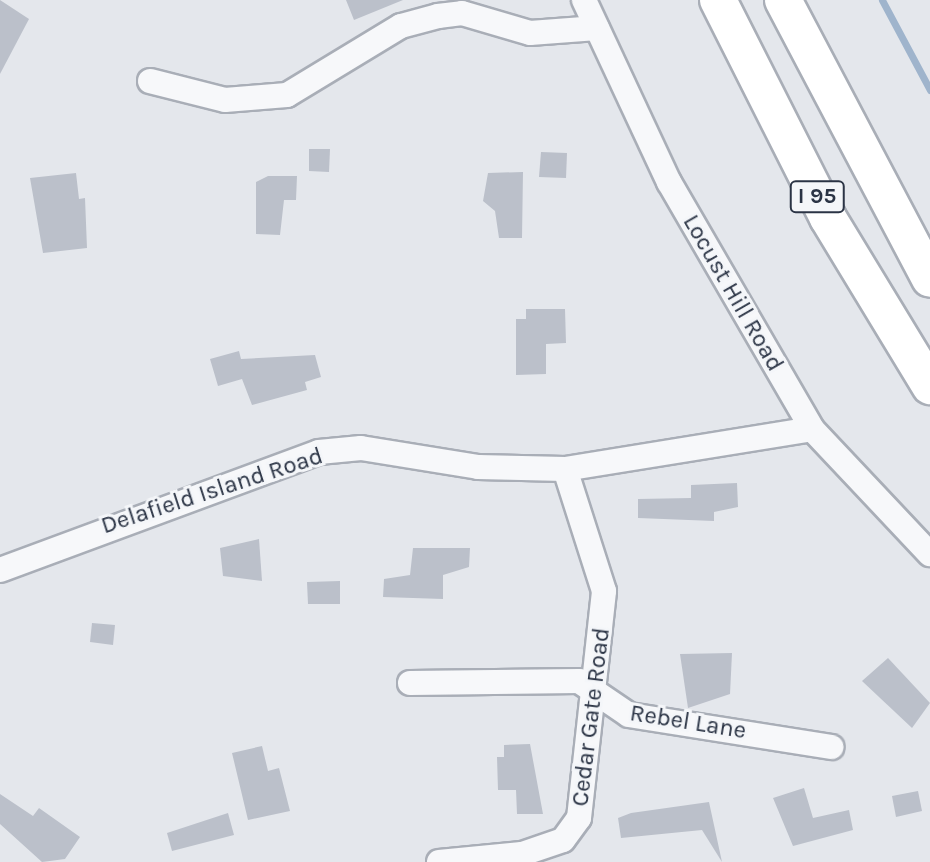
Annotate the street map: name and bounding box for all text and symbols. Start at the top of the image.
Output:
road number: I 95 [789,179,845,215]
street label: Locust Hill Road [676,210,790,376]
street label: Delafield Island Road [98,442,326,540]
street label: Cedar Gate Road [566,626,616,808]
street label: Rebel Lane [628,699,748,745]

